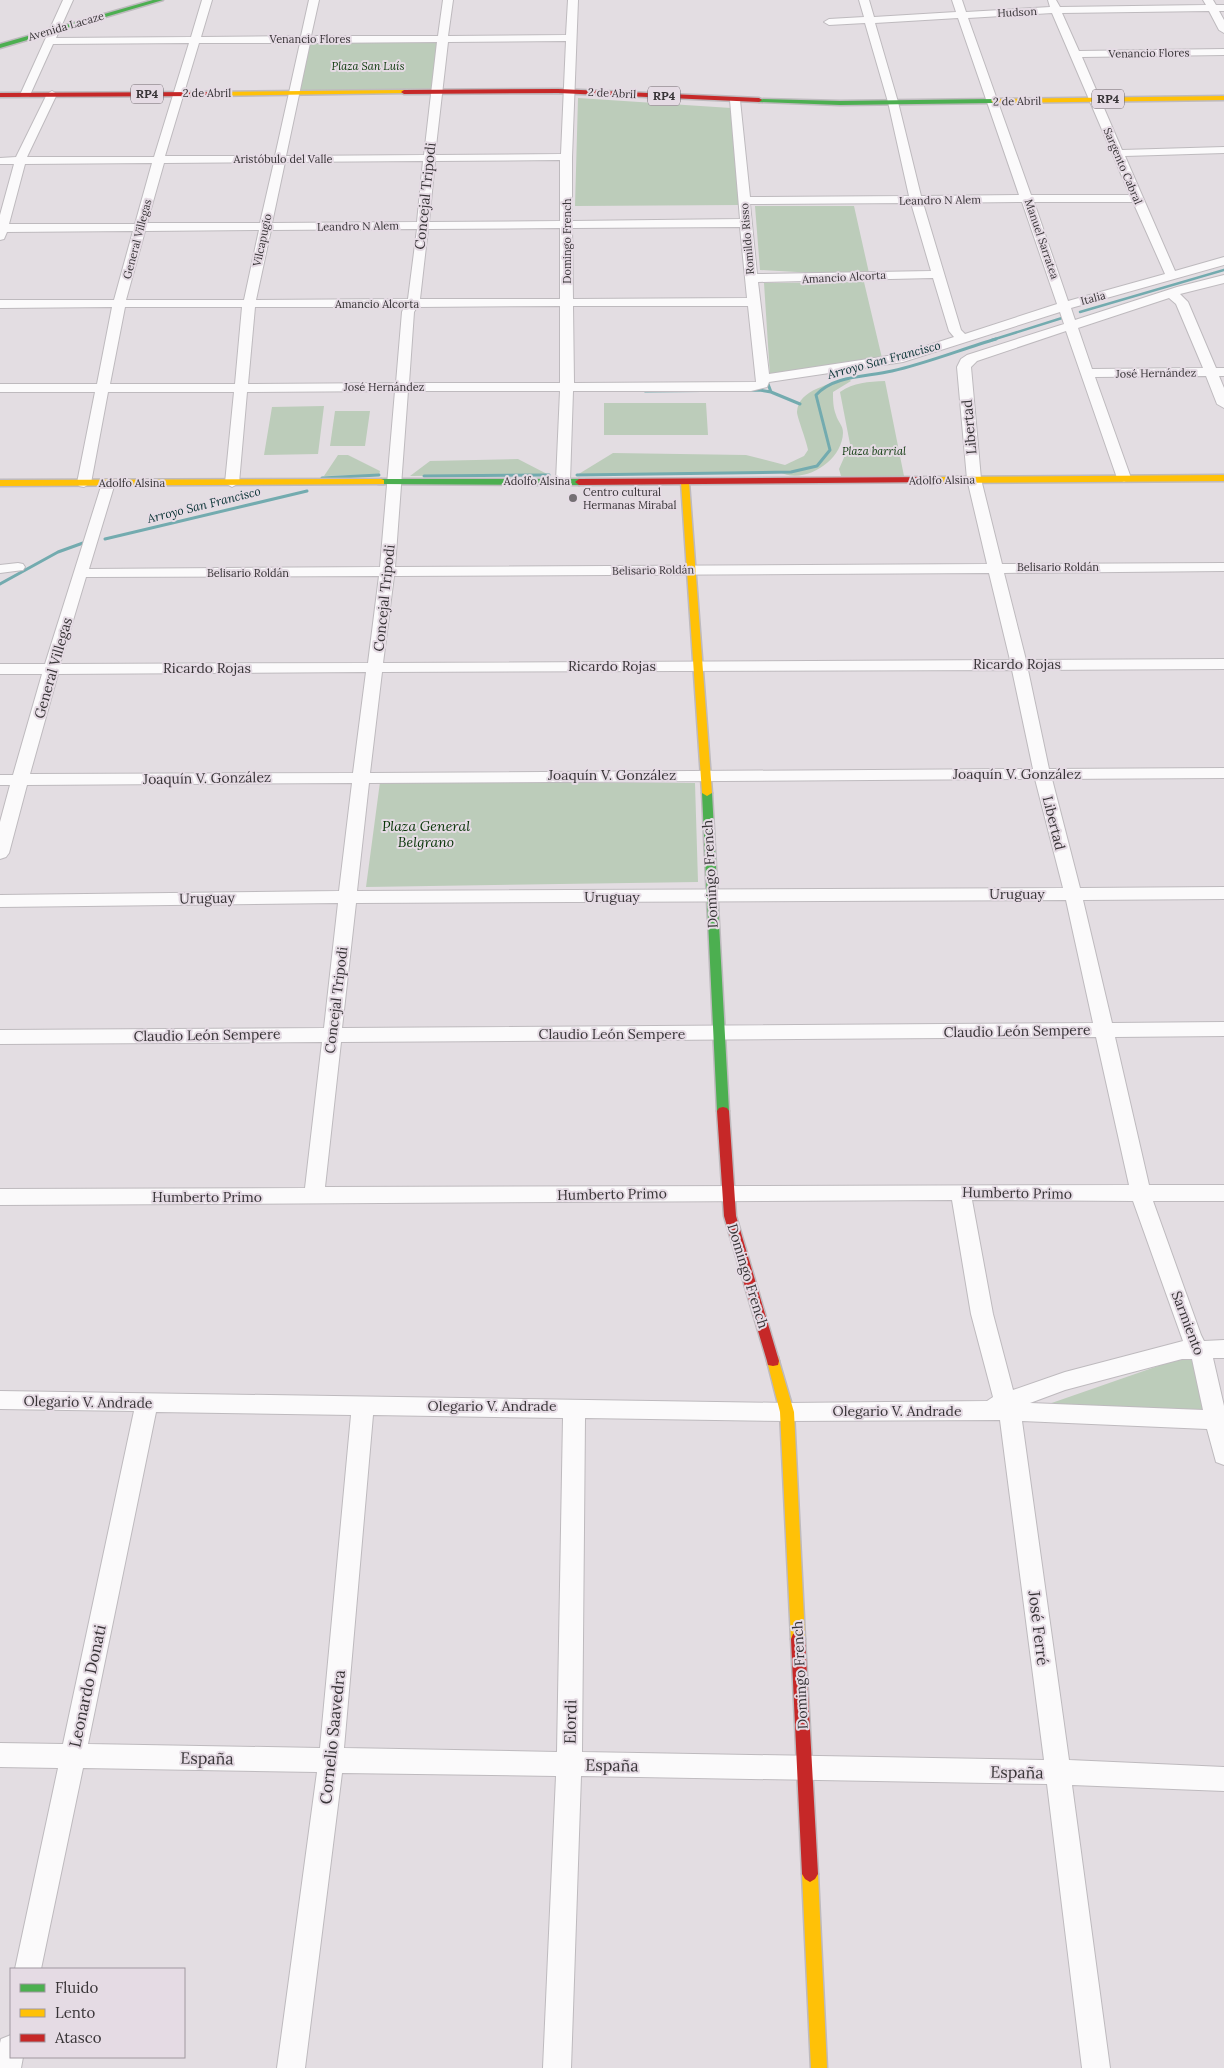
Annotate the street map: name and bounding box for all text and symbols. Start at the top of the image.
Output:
street label: Hudson [997,4,1038,20]
street label: Avenida Lacaze [25,8,106,44]
street label: Venancio Flores [268,32,351,46]
street label: Venancio Flores [1107,45,1190,61]
park label: Plaza San Luís [332,59,405,73]
road number: RP4 [131,85,163,104]
street label: 2 de Abril [587,85,637,101]
street label: 2 de Abril [183,86,231,100]
road number: RP4 [648,86,680,105]
road number: RP4 [1092,90,1124,108]
street label: 2 de Abril [993,94,1041,108]
street label: Sargento Cabral [1101,126,1145,206]
street label: Concejal Tripodi [410,142,440,250]
street label: Aristóbulo del Valle [233,152,332,166]
street label: Leandro N Alem [899,192,981,208]
street label: Manuel Sarratea [1022,197,1062,281]
street label: General Villegas [120,198,154,280]
street label: Domingo French [560,198,574,284]
street label: Romildo Risso [737,203,757,275]
street label: Vilcapugio [249,212,274,269]
street label: Leandro N Alem [317,218,399,234]
street label: Amancio Alcorta [801,268,887,286]
street label: Italia [1079,288,1107,308]
street label: Amancio Alcorta [334,297,419,311]
water label: Arroyo San Francisco [825,337,942,382]
street label: José Hernández [1115,365,1197,381]
street label: José Hernández [343,380,425,394]
street label: Libertad [958,399,980,455]
park label: Plaza barrial [842,444,906,458]
street label: Adolfo Alsina [908,472,976,488]
street label: Adolfo Alsina [503,474,570,488]
street label: Adolfo Alsina [98,476,165,490]
water label: Arroyo San Francisco [145,483,262,526]
place label: Centro cultural Hermanas Mirabal [583,485,677,512]
marker: Centro cultural Hermanas Mirabal [567,492,579,504]
street label: Concejal Tripodi [369,544,399,652]
street label: Belisario Roldán [1017,560,1099,574]
street label: Belisario Roldán [612,562,694,578]
street label: Belisario Roldán [207,566,289,580]
street label: General Villegas [30,615,76,721]
street label: Ricardo Rojas [973,655,1061,673]
street label: Ricardo Rojas [568,657,656,675]
street label: Ricardo Rojas [163,659,251,677]
street label: Joaquín V. González [952,765,1081,783]
street label: Joaquín V. González [547,766,676,784]
street label: Joaquín V. González [142,768,271,788]
street label: Libertad [1039,794,1069,852]
park label: Plaza General Belgrano [382,817,470,851]
street label: Domingo French [698,819,722,929]
street label: Uruguay [989,885,1045,903]
street label: Uruguay [584,888,640,906]
street label: Uruguay [179,889,236,907]
street label: Concejal Tripodi [321,946,351,1054]
street label: Claudio León Sempere [943,1021,1091,1041]
street label: Claudio León Sempere [133,1025,281,1045]
street label: Claudio León Sempere [539,1025,686,1043]
street label: Humberto Primo [962,1183,1072,1203]
street label: Humberto Primo [557,1184,667,1204]
street label: Humberto Primo [152,1188,262,1206]
street label: Domingo French [724,1221,772,1331]
street label: Sarmiento [1168,1288,1208,1358]
street label: Olegario V. Andrade [23,1392,153,1412]
street label: Olegario V. Andrade [428,1397,557,1415]
street label: Olegario V. Andrade [833,1402,962,1420]
street label: José Ferré [1024,1588,1054,1667]
street label: Domingo French [788,1620,812,1730]
street label: Leonardo Donati [64,1623,110,1749]
street label: Cornelio Saavedra [315,1669,349,1805]
street label: Elordi [560,1700,580,1744]
street label: España [180,1748,234,1768]
street label: España [585,1755,639,1775]
street label: España [990,1762,1044,1782]
legend [10,1968,185,2058]
text: Fluido [55,1978,98,1997]
text: Lento [55,2003,96,2022]
text: Atasco [54,2028,102,2047]

